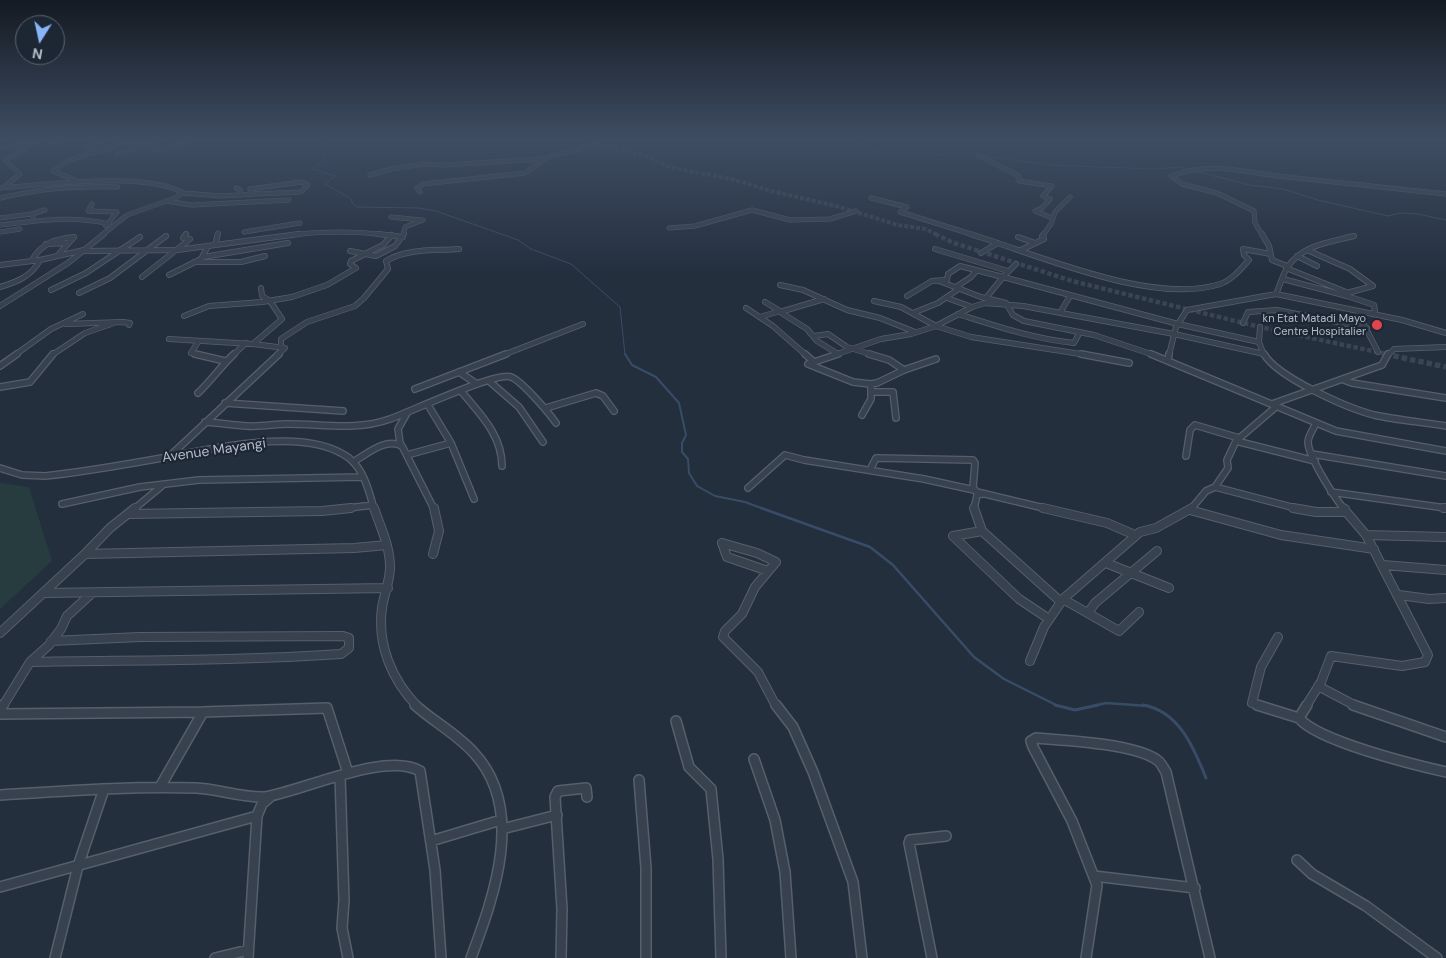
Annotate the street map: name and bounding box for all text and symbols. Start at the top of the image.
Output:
north arrow [15,15,65,65]
text: N [31,44,44,64]
place label: kn Etat Matadi Mayo Centre Hospitalier [1263,312,1366,338]
marker: kn Etat Matadi Mayo Centre Hospitalier [1370,318,1384,332]
street label: Avenue Mayangi [161,435,267,467]

